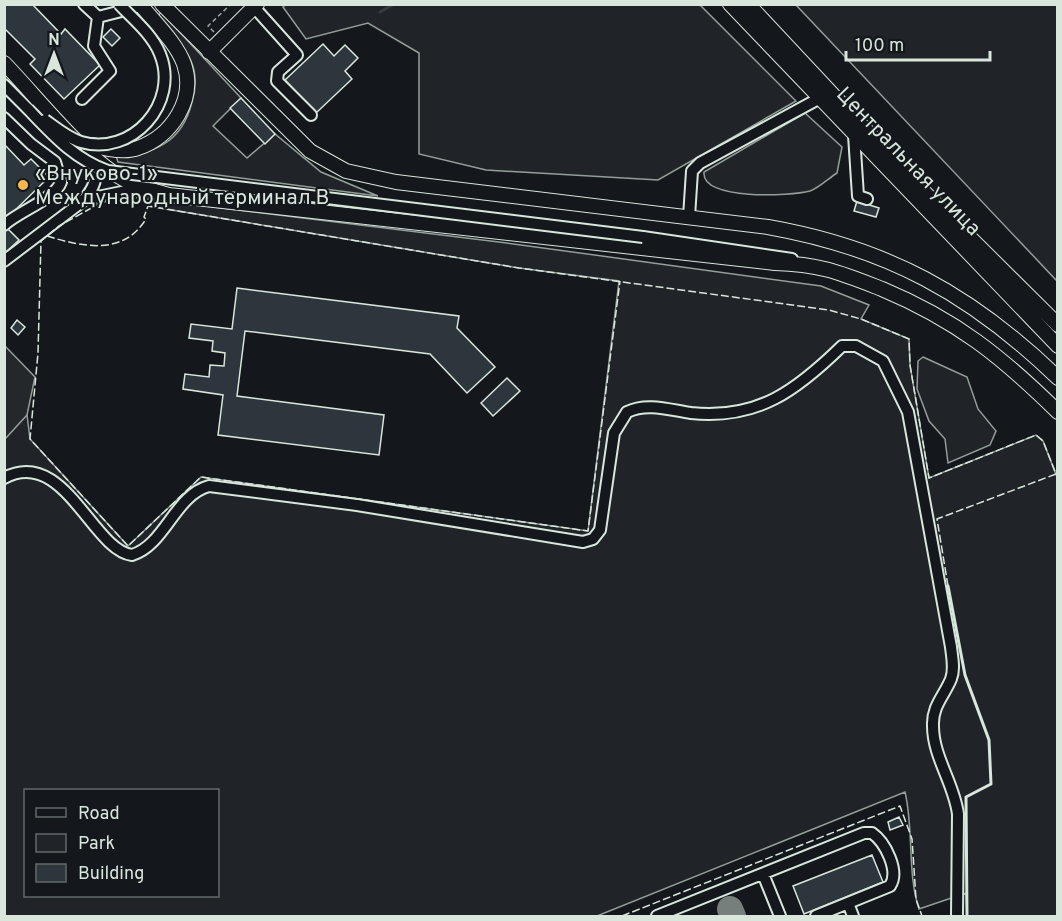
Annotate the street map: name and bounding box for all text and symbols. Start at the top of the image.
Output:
north arrow [24,24,84,84]
scale bar [846,24,990,62]
text: N [48,31,60,51]
text: 100 m [855,35,904,58]
street label: Центральная улица [830,82,986,242]
place label: «Внуково-1» Международный терминал B [35,161,329,212]
marker: «Внуково-1» Международный терминал B [16,178,30,192]
legend [24,789,219,897]
text: Road [78,803,120,826]
text: Park [78,833,115,856]
text: Building [78,863,144,886]

